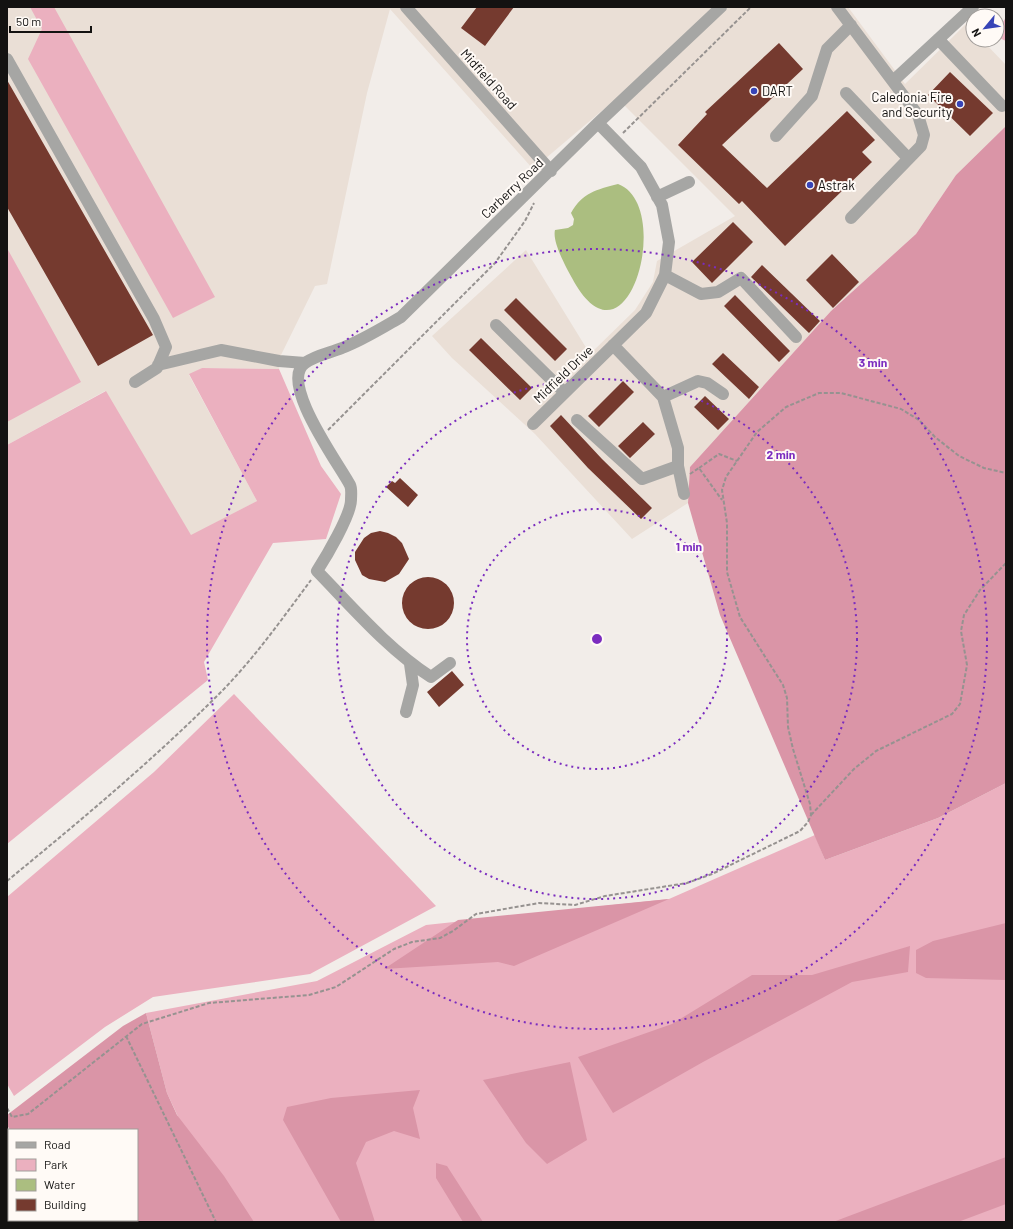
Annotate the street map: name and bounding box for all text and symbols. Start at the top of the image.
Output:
scale bar [10,8,91,34]
north arrow [965,8,1005,48]
text: 50 m [16,14,41,28]
text: N [968,27,983,39]
street label: Midfield Road [458,45,520,113]
place label: DART [762,83,793,99]
marker: DART [749,86,759,96]
place label: Caledonia Fire and Security [872,89,952,120]
marker: Caledonia Fire and Security [955,99,965,109]
street label: Carberry Road [478,154,546,222]
place label: Astrak [818,177,855,193]
marker: Astrak [805,180,815,190]
street label: Midfield Drive [530,342,596,406]
text: 3 min [859,355,887,369]
text: 2 min [767,447,795,461]
text: 1 min [676,539,702,553]
centre of rings [590,632,604,646]
legend [8,1129,138,1221]
text: Road [44,1137,71,1151]
text: Park [44,1157,68,1171]
text: Water [44,1177,76,1191]
text: Building [44,1197,86,1211]

